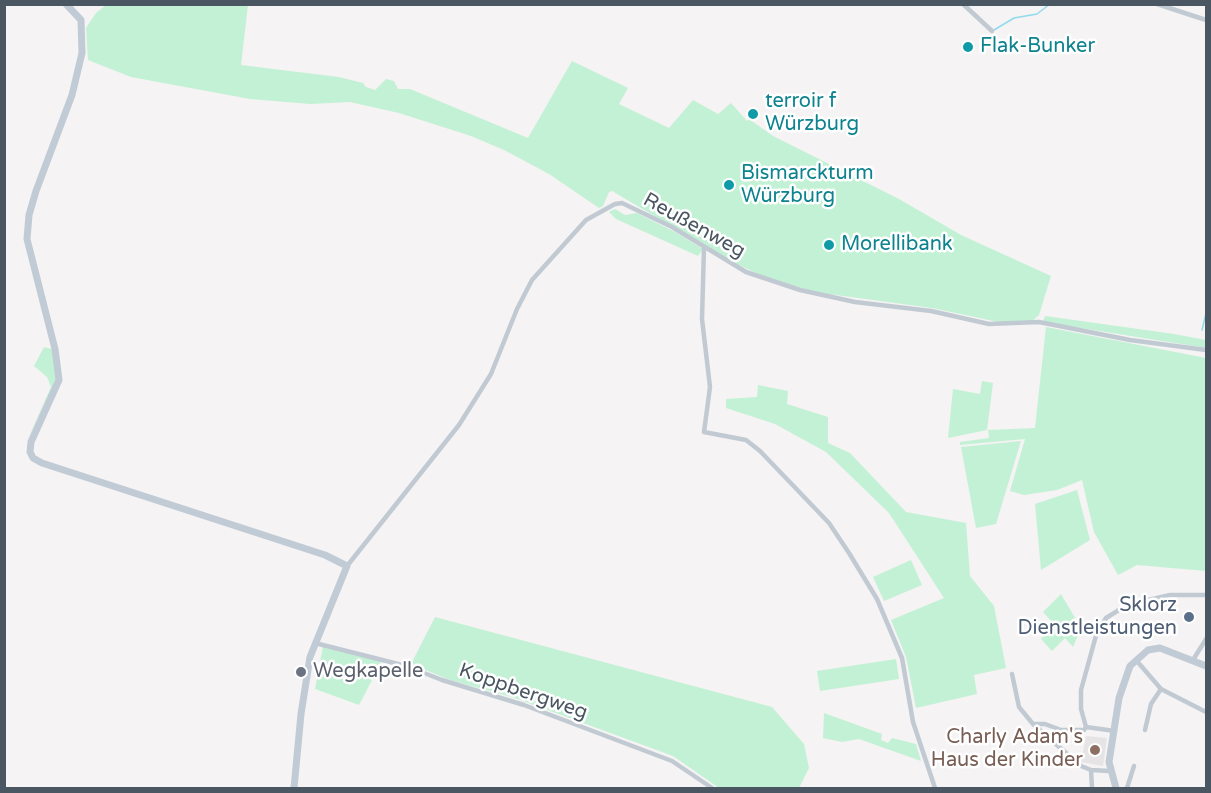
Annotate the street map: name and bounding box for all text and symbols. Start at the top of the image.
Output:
place label: Flak-Bunker [980,35,1095,59]
marker: Flak-Bunker [961,40,975,54]
place label: terroir f Würzburg [765,90,859,137]
marker: terroir f Würzburg [746,107,760,121]
place label: Bismarckturm Würzburg [741,162,874,209]
marker: Bismarckturm Würzburg [722,178,736,192]
street label: Reußenweg [639,188,749,264]
place label: Morellibank [841,233,953,257]
marker: Morellibank [822,238,836,252]
place label: Sklorz Dienstleistungen [1018,594,1177,641]
marker: Sklorz Dienstleistungen [1182,610,1196,624]
street label: Koppbergweg [456,659,590,725]
place label: Wegkapelle [313,660,423,684]
marker: Wegkapelle [294,665,308,679]
place label: Charly Adam's Haus der Kinder [931,726,1083,773]
marker: Charly Adam's Haus der Kinder [1088,743,1102,757]

